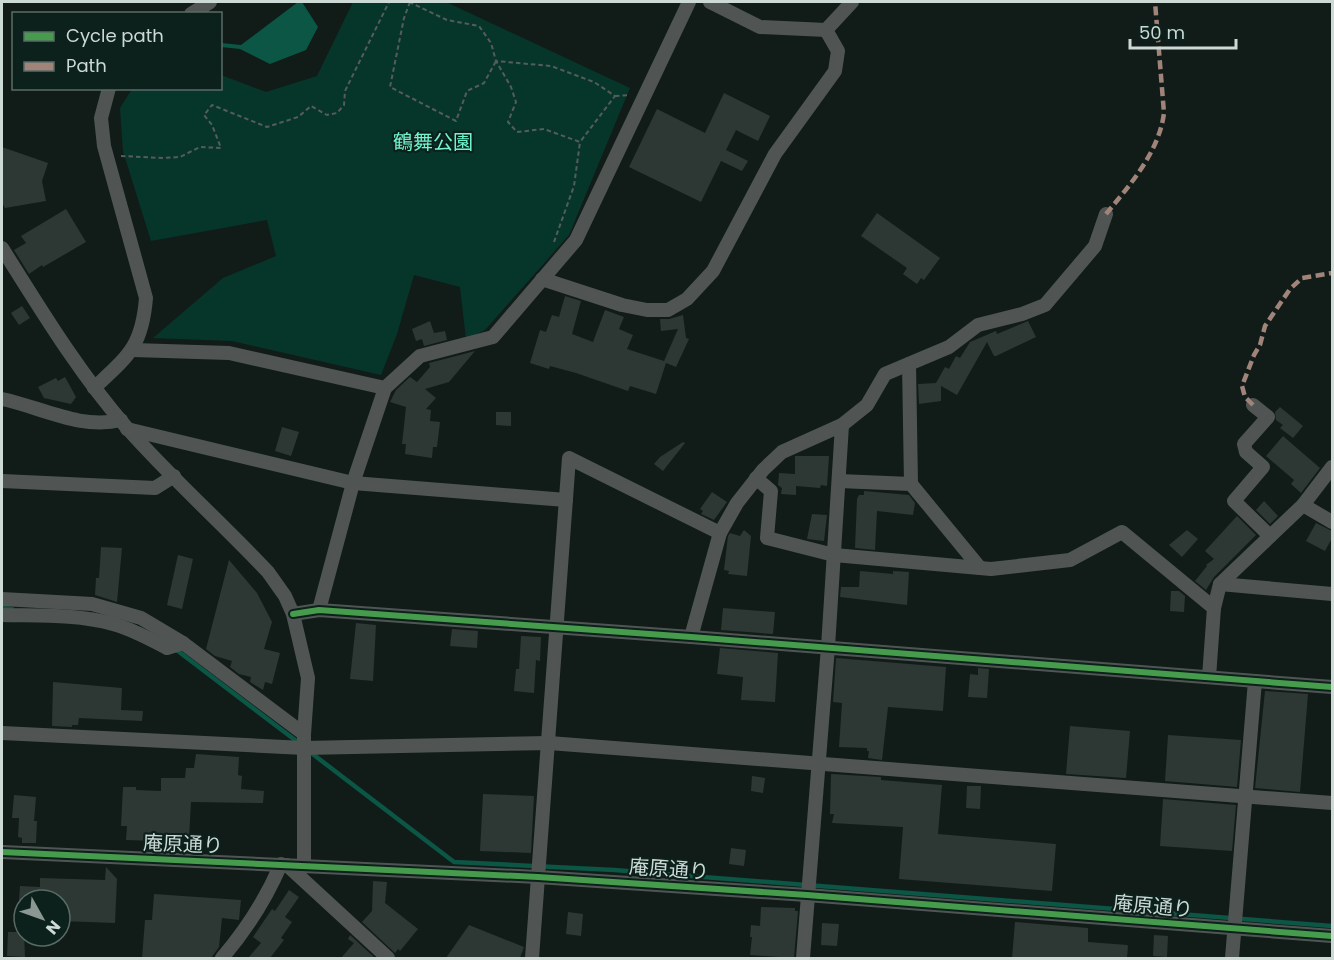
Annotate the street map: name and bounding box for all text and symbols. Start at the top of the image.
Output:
legend [12,12,222,90]
scale bar [1130,12,1236,50]
text: 50 m [1139,20,1185,45]
text: Cycle path [66,23,164,48]
text: Path [66,53,107,78]
park label: 鶴舞公園 [393,128,473,156]
street label: 庵原通り [143,829,223,859]
street label: 庵原通り [628,852,710,886]
north arrow [12,888,72,948]
street label: 庵原通り [1112,889,1194,923]
text: N [40,915,66,939]

